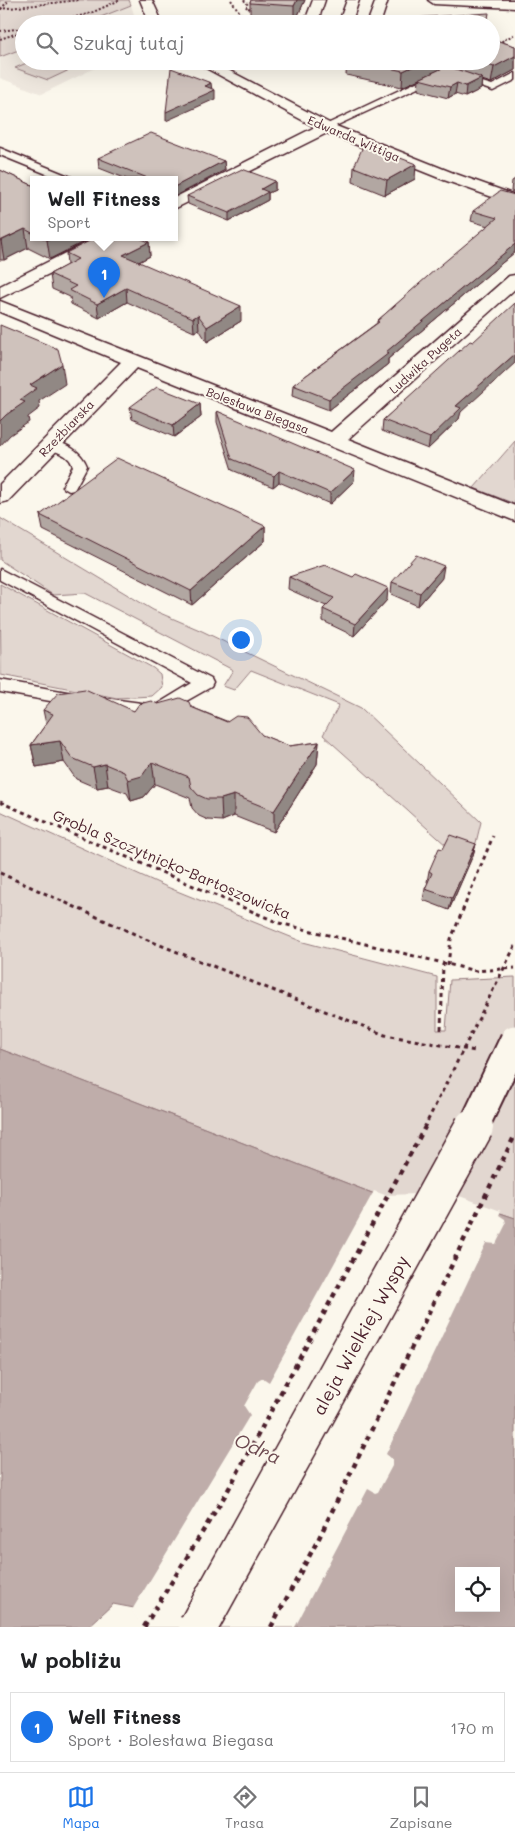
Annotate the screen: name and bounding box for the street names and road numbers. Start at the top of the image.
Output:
street label: Edwarda Wittiga [305,111,403,165]
street label: Ludwika Pugeta [385,323,465,397]
street label: Bolesława Biegasa [204,383,312,437]
street label: Rzeźbiarska [35,396,97,460]
street label: Grobla Szczytnicko-Bartoszowicka [50,805,294,923]
street label: aleja Wielkiej Wyspy [306,1251,414,1419]

